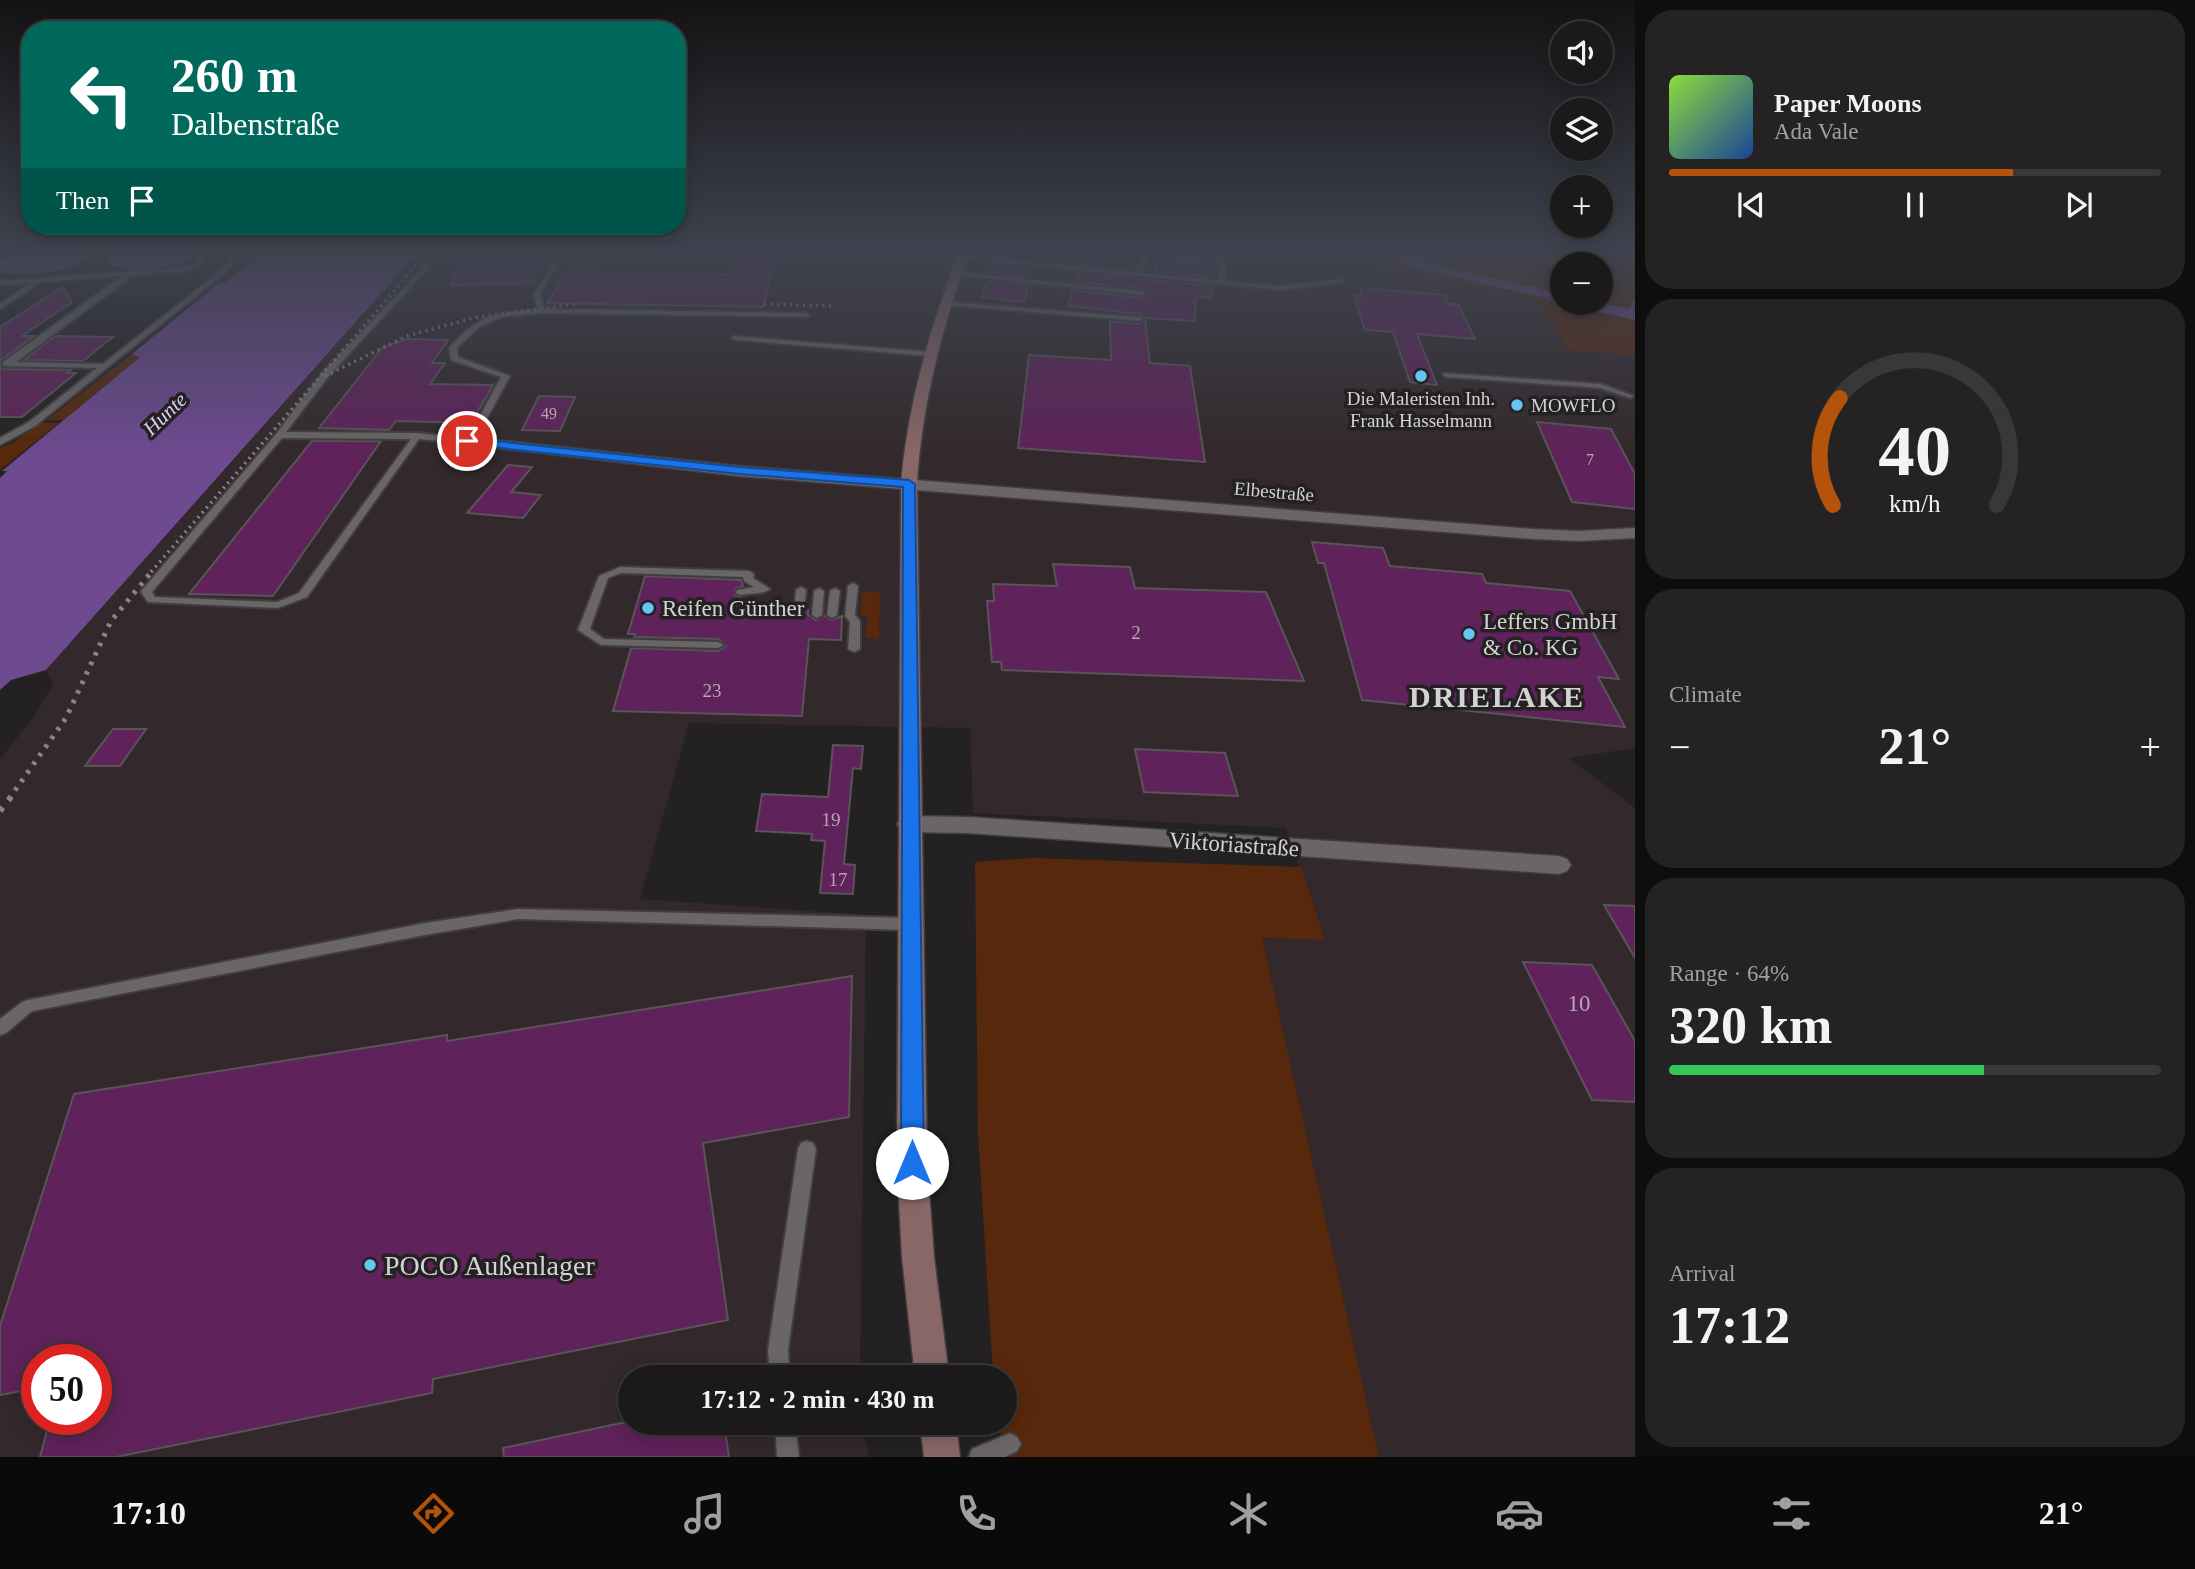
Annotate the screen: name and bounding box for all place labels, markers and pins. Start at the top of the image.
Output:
marker: Die Maleristen Inh. Frank Hasselmann [1413,368,1429,384]
place label: Die Maleristen Inh. Frank Hasselmann [1347,388,1495,431]
place label: MOWFLO [1531,395,1615,416]
marker: MOWFLO [1509,397,1525,413]
pin [437,411,497,471]
place label: Reifen Günther [662,596,805,621]
marker: Reifen Günther [640,600,656,616]
place label: Leffers GmbH & Co. KG [1483,609,1617,660]
marker: Leffers GmbH & Co. KG [1461,626,1477,642]
place label: POCO Außenlager [384,1250,595,1281]
marker: POCO Außenlager [362,1257,378,1273]

